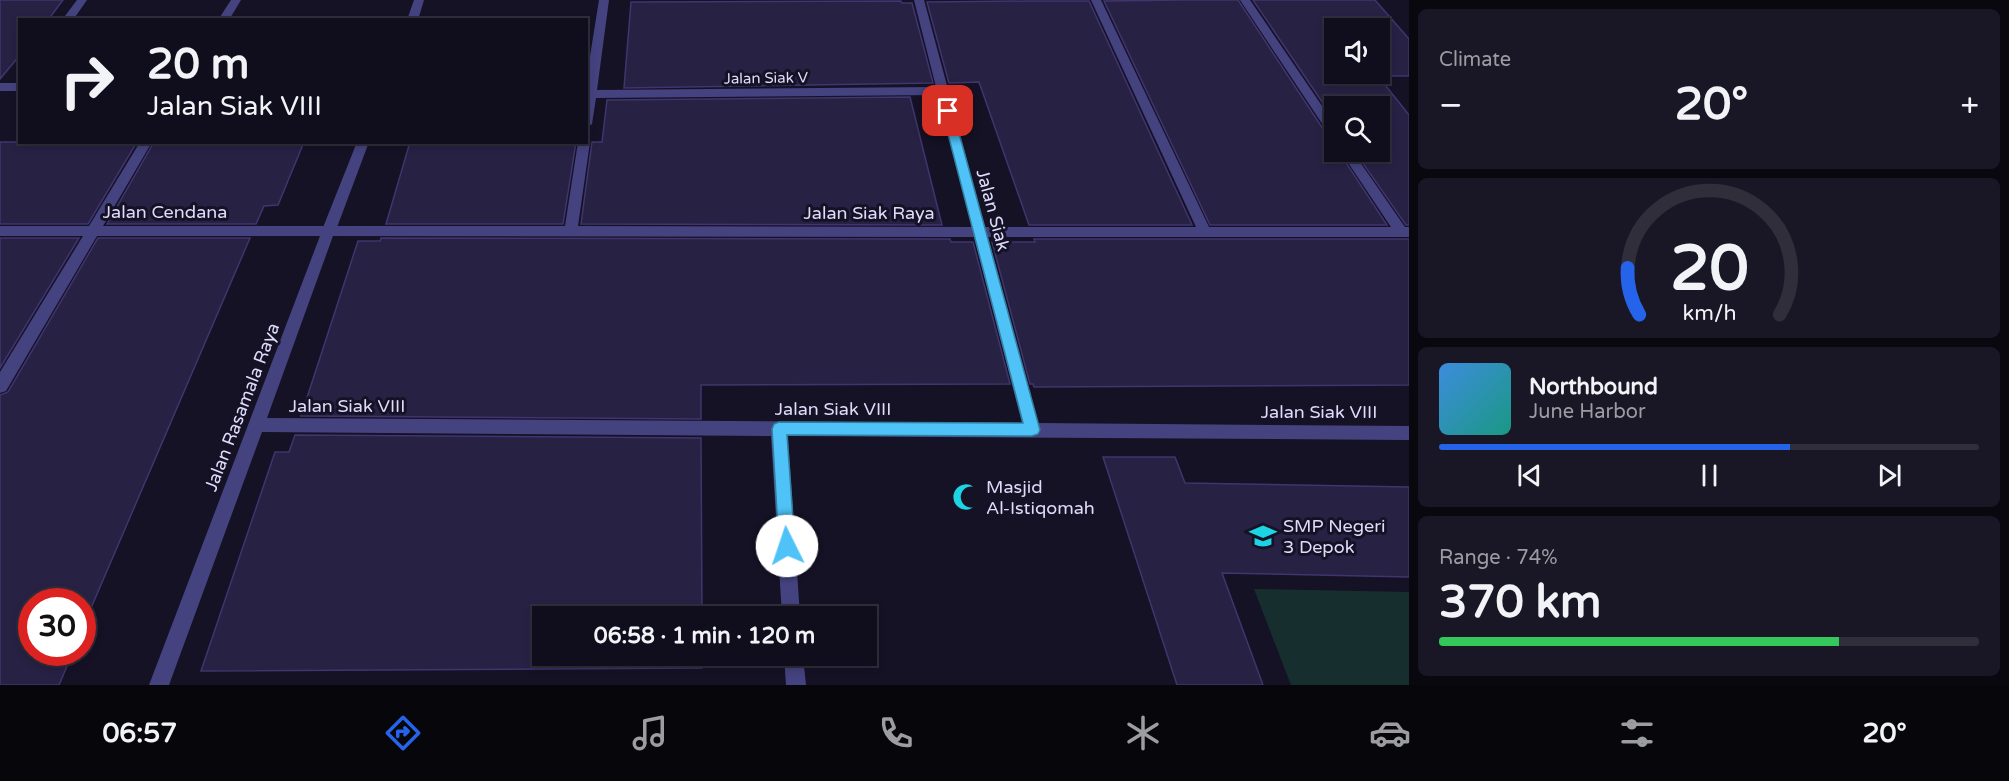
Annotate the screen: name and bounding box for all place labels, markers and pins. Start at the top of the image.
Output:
pin [922,85,973,136]
place label: Masjid Al-Istiqomah [986,476,1095,519]
mosque icon: Masjid Al-Istiqomah [951,482,981,512]
place label: SMP Negeri 3 Depok [1283,515,1386,558]
school or university icon: SMP Negeri 3 Depok [1248,521,1278,551]

